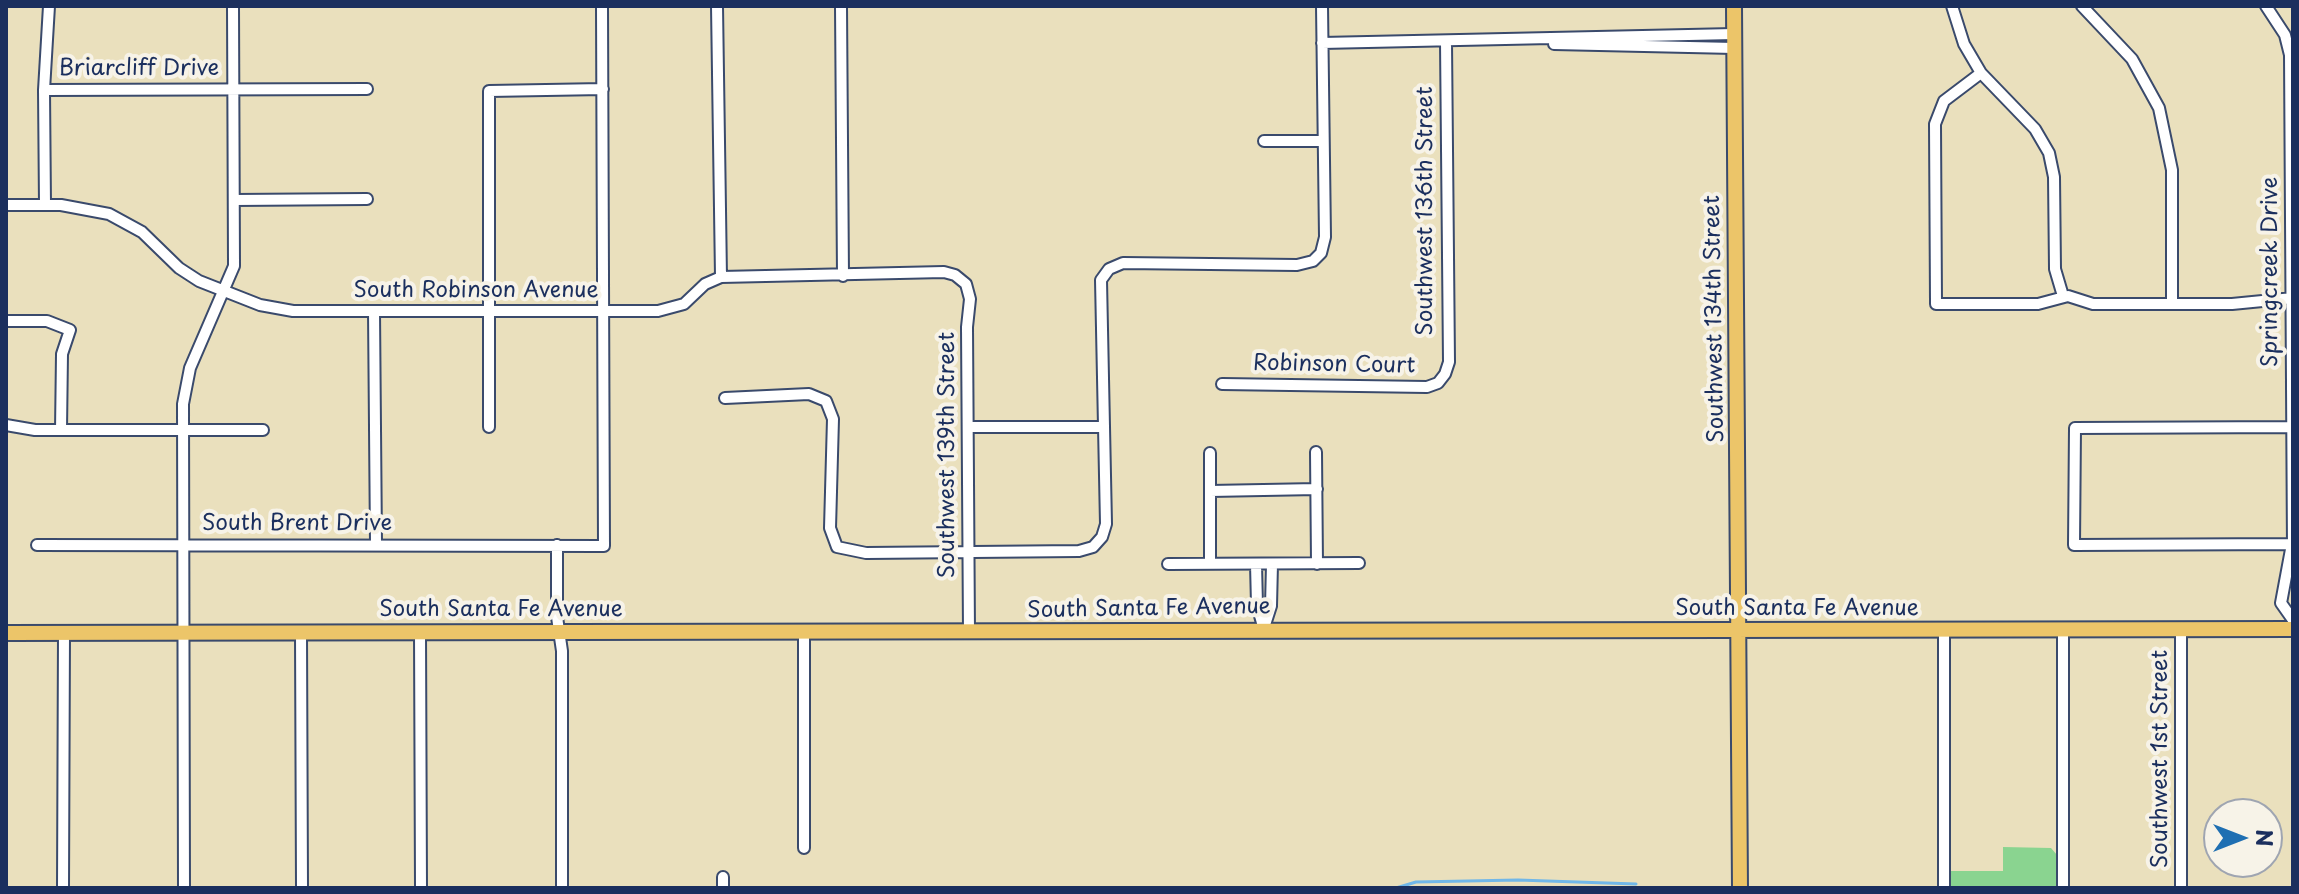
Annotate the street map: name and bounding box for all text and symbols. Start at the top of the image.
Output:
street label: Briarcliff Drive [59,56,219,82]
street label: Southwest 136th Street [1413,86,1439,336]
street label: Springcreek Drive [2258,177,2284,367]
street label: Southwest 134th Street [1700,195,1730,443]
street label: South Robinson Avenue [353,278,599,304]
street label: Southwest 139th Street [935,332,961,578]
street label: Robinson Court [1253,350,1415,380]
street label: South Brent Drive [202,511,392,537]
street label: South Santa Fe Avenue [1027,594,1271,624]
street label: South Santa Fe Avenue [1675,596,1919,622]
street label: South Santa Fe Avenue [379,597,623,623]
street label: Southwest 1st Street [2148,650,2174,868]
north arrow [2203,798,2283,878]
text: N [2249,829,2282,847]

